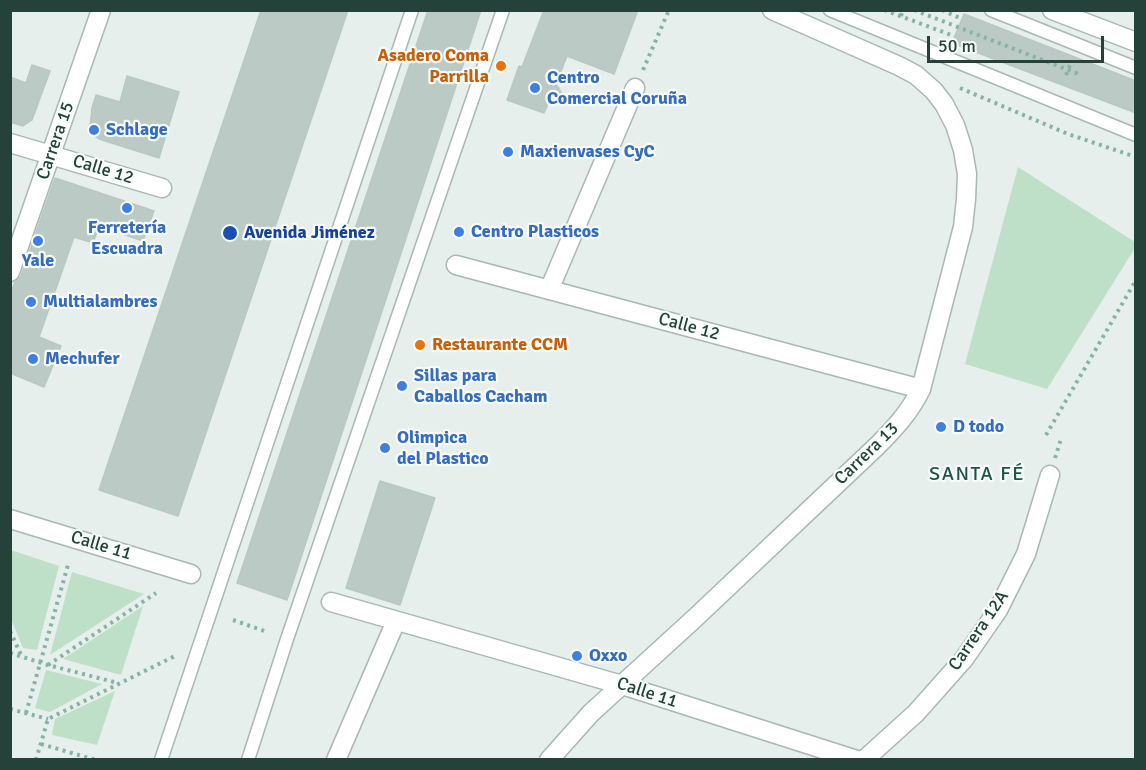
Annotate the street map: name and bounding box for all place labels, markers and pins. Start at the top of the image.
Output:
place label: Asadero Coma Parrilla [377,45,489,88]
marker: Asadero Coma Parrilla [494,59,508,73]
place label: Centro Comercial Coruña [547,67,687,110]
marker: Centro Comercial Coruña [528,81,542,95]
place label: Schlage [106,119,168,141]
marker: Schlage [87,123,101,137]
place label: Maxienvases CyC [520,141,655,163]
marker: Maxienvases CyC [501,145,515,159]
marker: Ferretería Escuadra [120,201,134,215]
place label: Ferretería Escuadra [88,217,166,260]
place label: Centro Plasticos [471,221,599,243]
place label: Avenida Jiménez [244,222,375,244]
marker: Avenida Jiménez [221,224,239,242]
marker: Centro Plasticos [452,225,466,239]
marker: Yale [31,234,45,248]
place label: Yale [22,250,54,272]
place label: Multialambres [43,291,158,313]
marker: Multialambres [24,295,38,309]
place label: Restaurante CCM [432,334,568,356]
marker: Restaurante CCM [413,338,427,352]
place label: Mechufer [45,348,120,370]
marker: Mechufer [26,352,40,366]
place label: Sillas para Caballos Cacham [414,365,547,407]
marker: Sillas para Caballos Cacham [395,379,409,393]
place label: D todo [953,416,1004,438]
marker: D todo [934,420,948,434]
place label: Olimpica del Plastico [397,427,489,470]
marker: Olimpica del Plastico [378,441,392,455]
place label: Oxxo [589,645,627,667]
marker: Oxxo [570,649,584,663]

